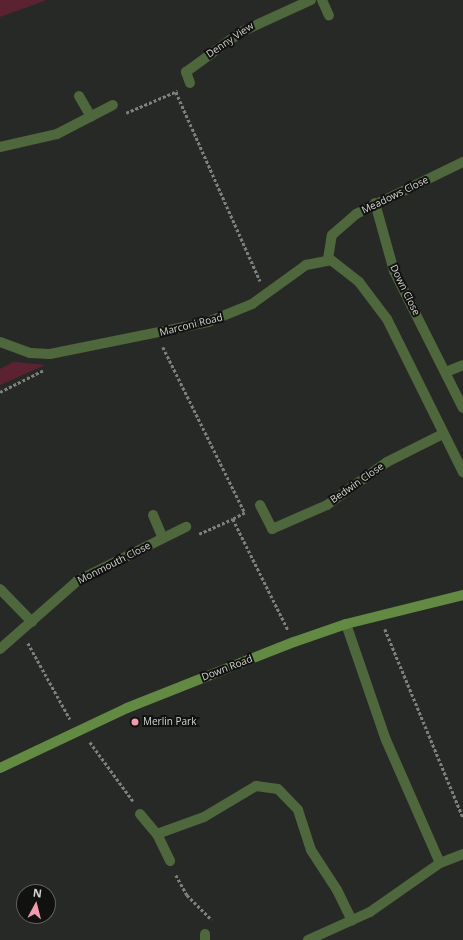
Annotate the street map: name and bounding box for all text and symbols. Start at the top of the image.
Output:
street label: Denny View [204,20,256,60]
street label: Meadows Close [360,174,430,216]
street label: Down Close [388,263,422,317]
street label: Marconi Road [158,311,224,339]
street label: Bedwin Close [328,460,386,506]
street label: Monmouth Close [76,539,152,587]
street label: Down Road [200,653,254,683]
place label: Merlin Park [143,716,196,728]
marker: Merlin Park [130,717,140,727]
north arrow [16,884,56,924]
text: N [32,885,43,901]

